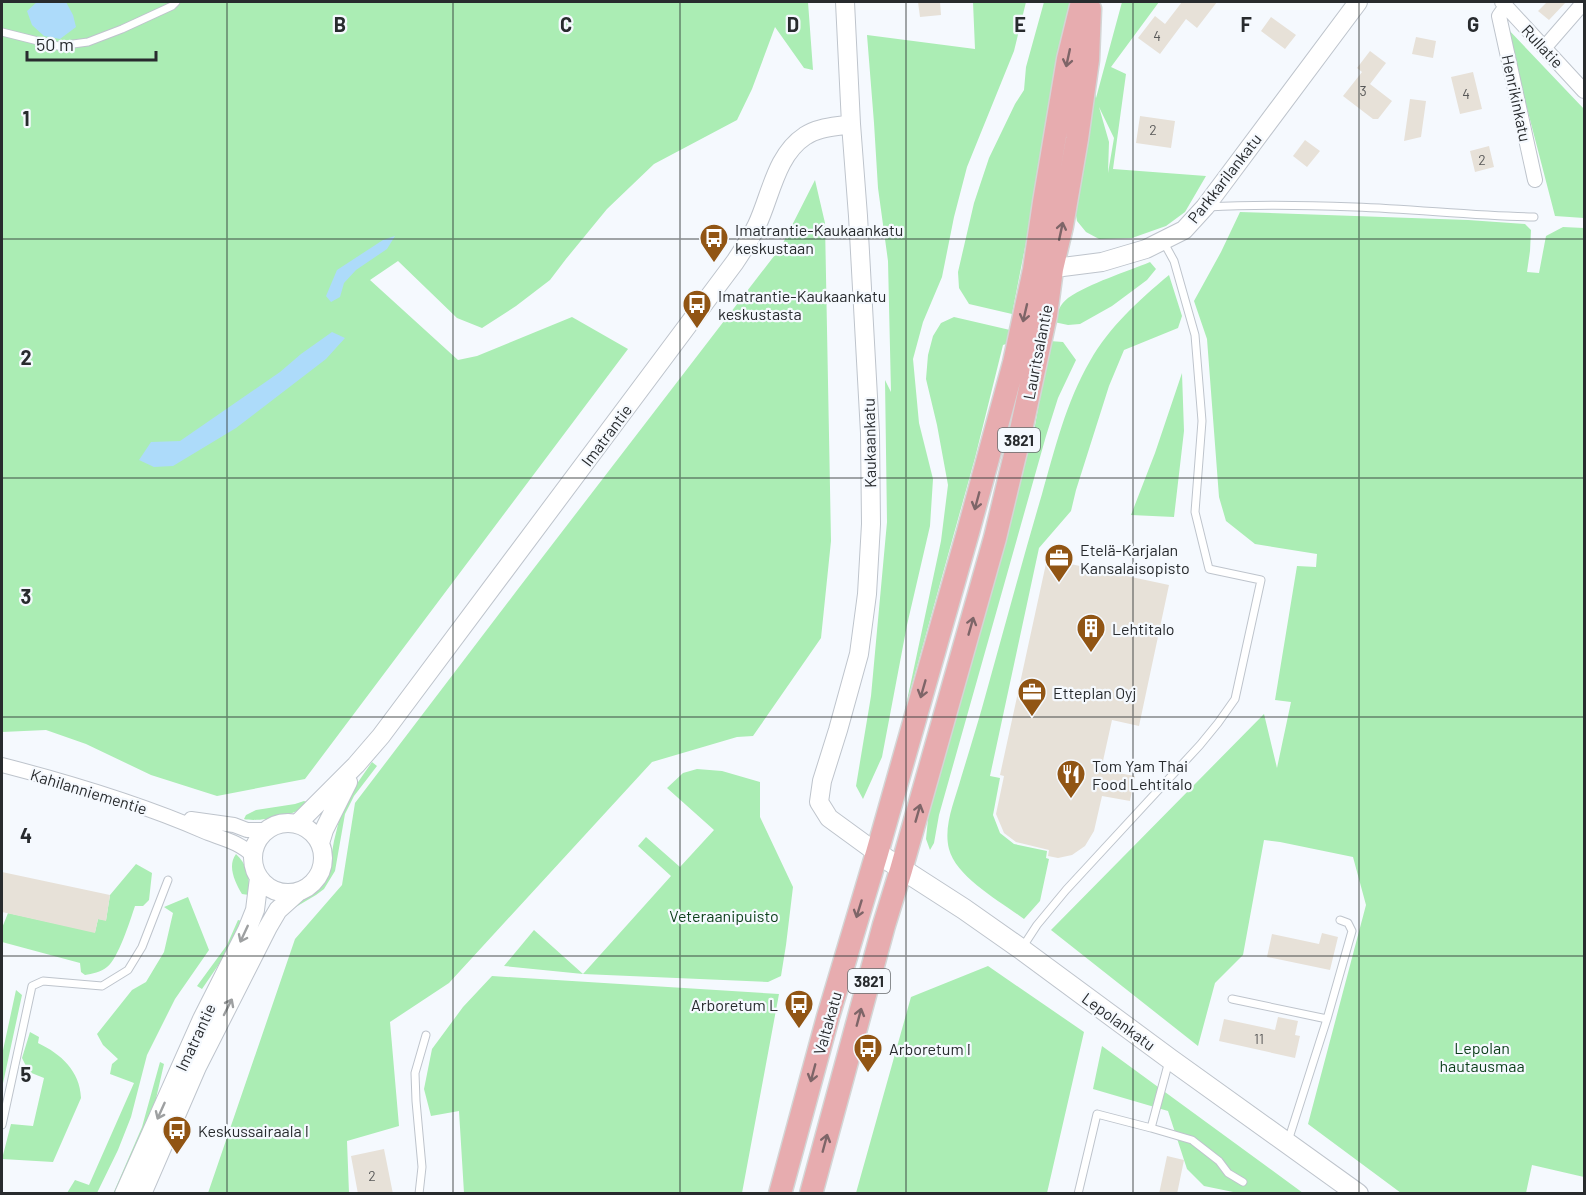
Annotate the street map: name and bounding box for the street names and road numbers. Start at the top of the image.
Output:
street label: Rullatie [1518,20,1568,72]
street label: Henrikinkatu [1498,53,1536,143]
street label: Parkkarilankatu [1183,130,1265,226]
street label: Lauritsalantie [1018,303,1056,401]
street label: Kaukaankatu [859,398,879,488]
street label: Imatrantie [577,400,635,470]
road number: 3821 [998,428,1040,452]
street label: Kahilanniementie [28,764,150,818]
road number: 3821 [848,969,890,993]
street label: Lepolankatu [1079,988,1159,1054]
street label: Valtakatu [809,989,845,1057]
street label: Imatrantie [171,1000,219,1074]

